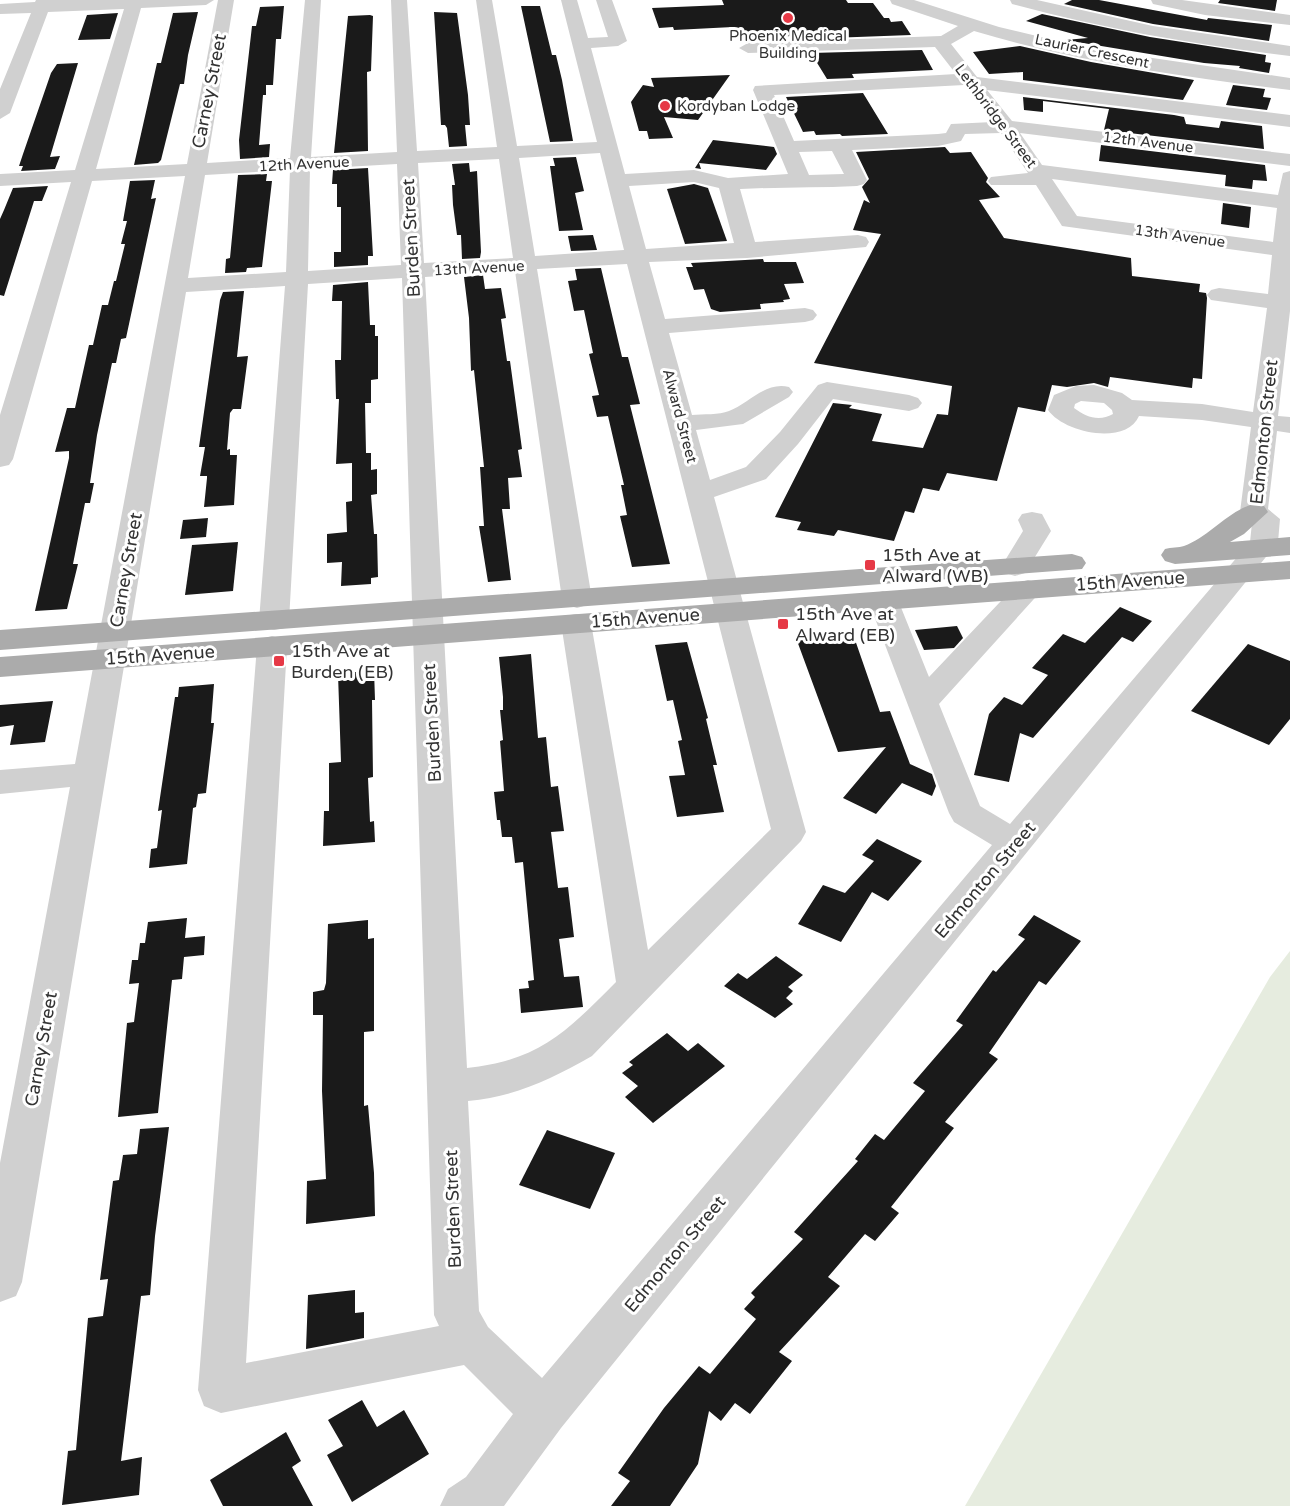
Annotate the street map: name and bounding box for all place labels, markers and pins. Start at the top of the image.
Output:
marker: Phoenix Medical Building [781,11,795,25]
place label: Phoenix Medical Building [729,27,847,62]
place label: Kordyban Lodge [677,97,795,115]
marker: Kordyban Lodge [658,99,672,113]
place label: 15th Ave at Alward (WB) [882,544,988,587]
marker: 15th Ave at Alward (WB) [863,558,877,572]
place label: 15th Ave at Alward (EB) [795,603,895,646]
marker: 15th Ave at Alward (EB) [776,617,790,631]
place label: 15th Ave at Burden (EB) [291,640,393,683]
marker: 15th Ave at Burden (EB) [272,654,286,668]

